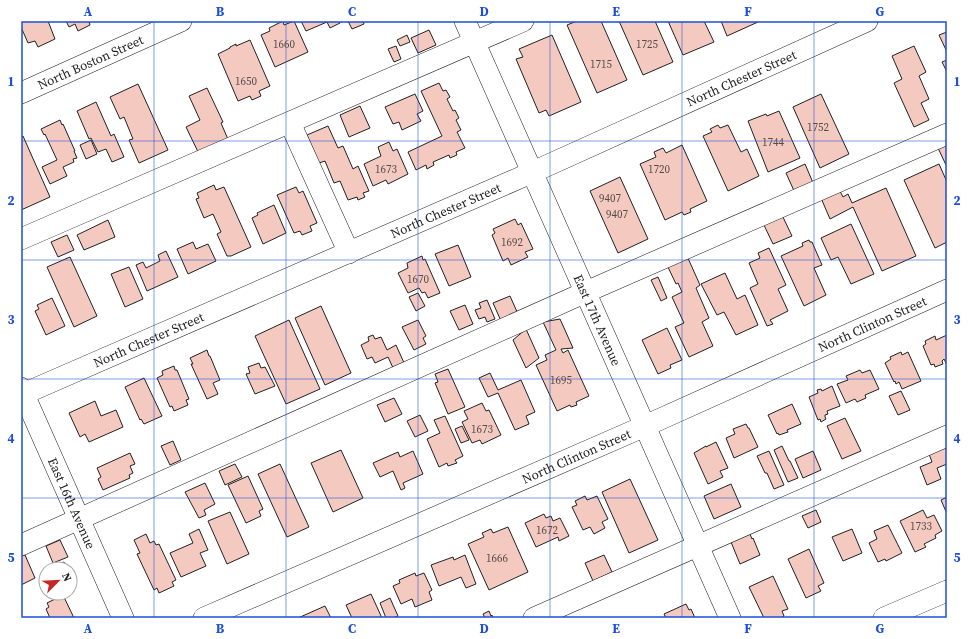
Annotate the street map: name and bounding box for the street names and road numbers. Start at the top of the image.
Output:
street label: North Boston Street [35,31,147,93]
street label: North Chester Street [684,46,800,111]
street label: North Chester Street [388,179,504,242]
street label: East 17th Avenue [570,272,625,369]
street label: North Clinton Street [815,292,930,356]
street label: North Chester Street [91,308,207,371]
street label: North Clinton Street [519,425,634,488]
street label: East 16th Avenue [44,455,99,552]

